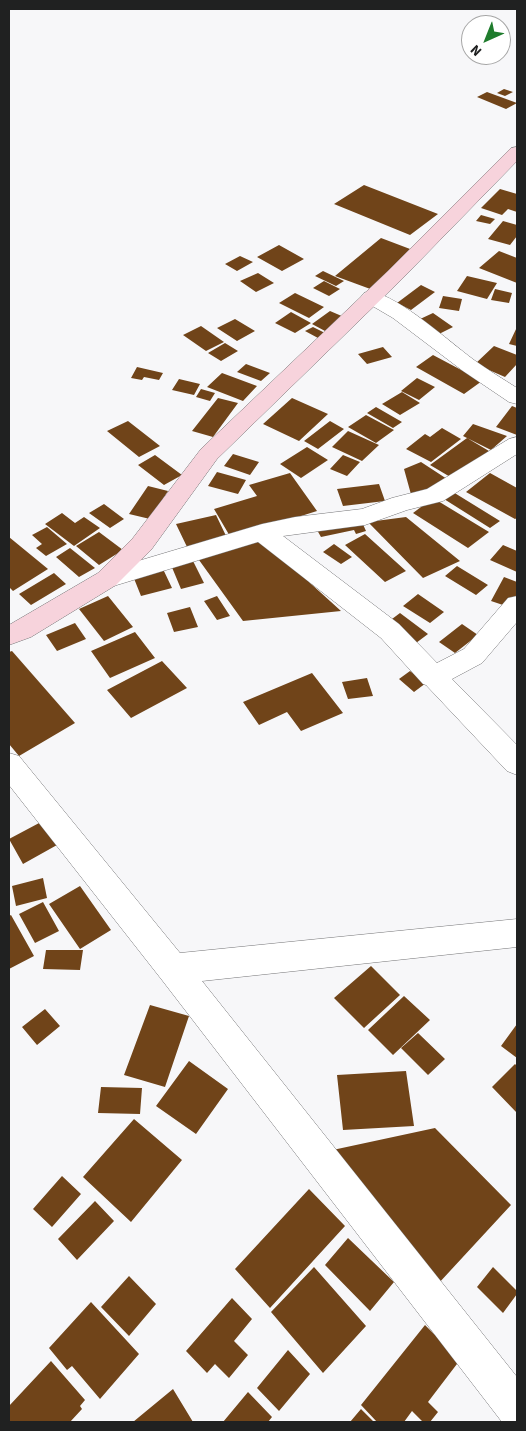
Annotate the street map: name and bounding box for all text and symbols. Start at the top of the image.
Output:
north arrow [461,15,511,65]
text: N [466,40,487,60]

